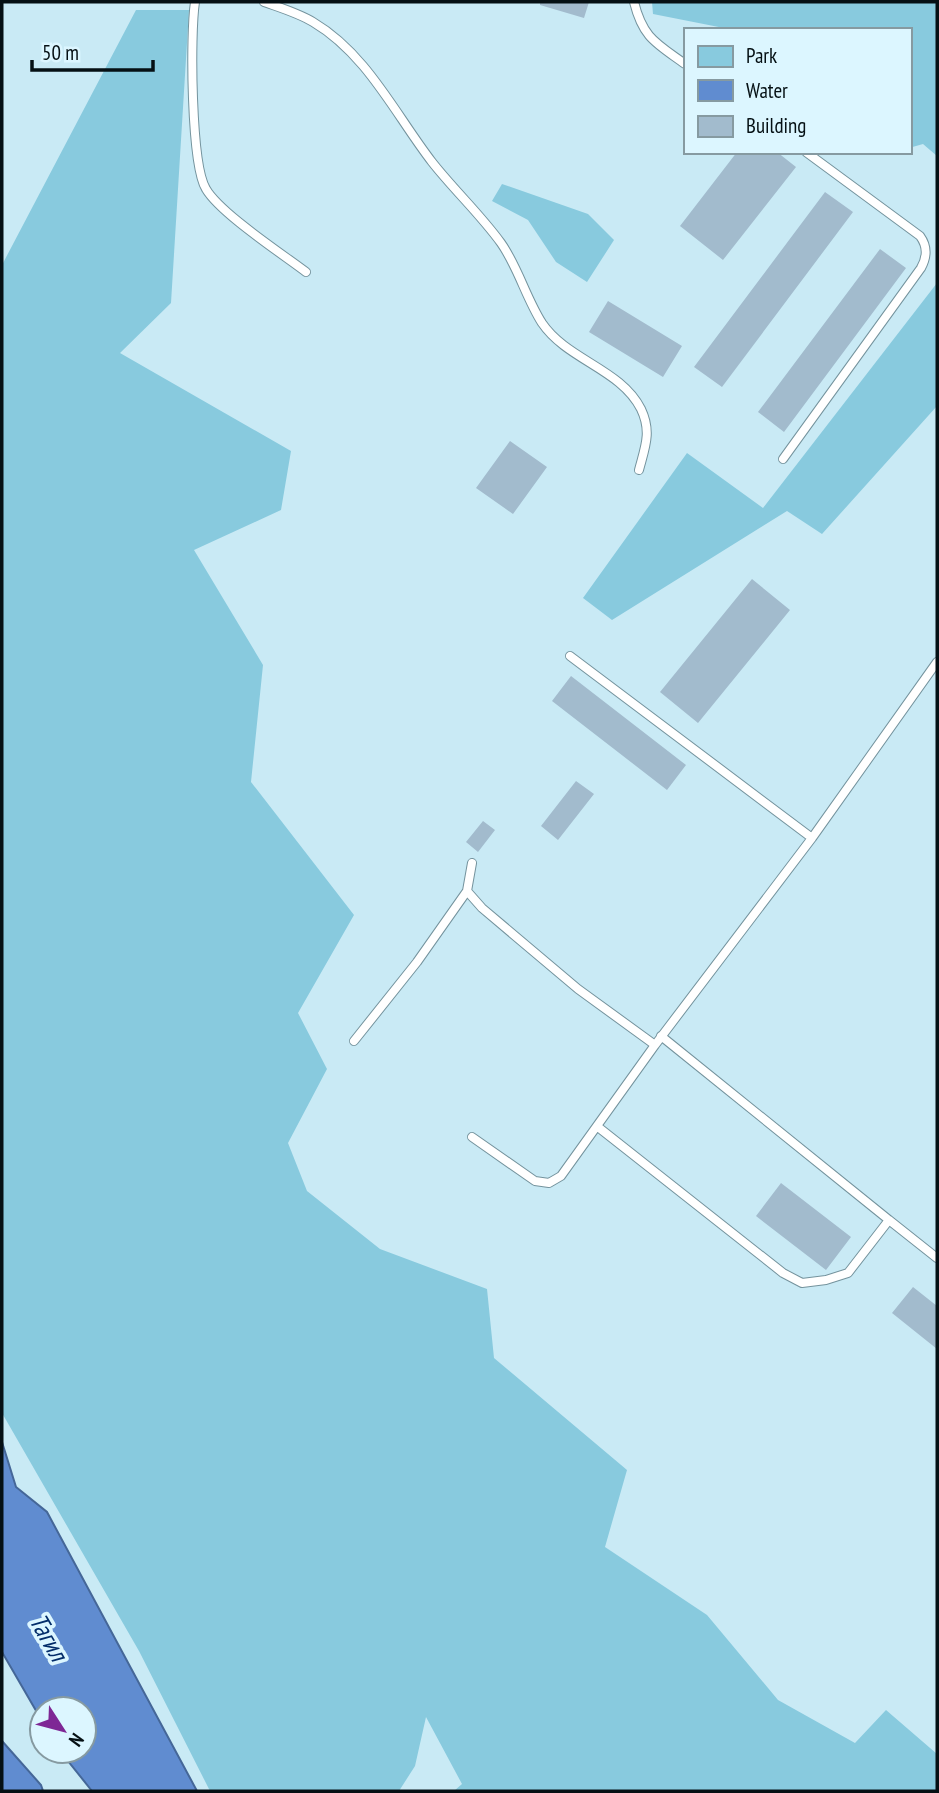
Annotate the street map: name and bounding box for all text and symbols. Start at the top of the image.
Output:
scale bar [32,28,152,72]
legend [684,28,911,154]
text: 50 m [42,39,79,66]
text: Park [746,42,777,69]
text: Water [746,77,788,104]
text: Building [746,112,806,139]
water label: Тагил [22,1607,77,1669]
north arrow [28,1695,98,1765]
text: N [64,1729,89,1751]

